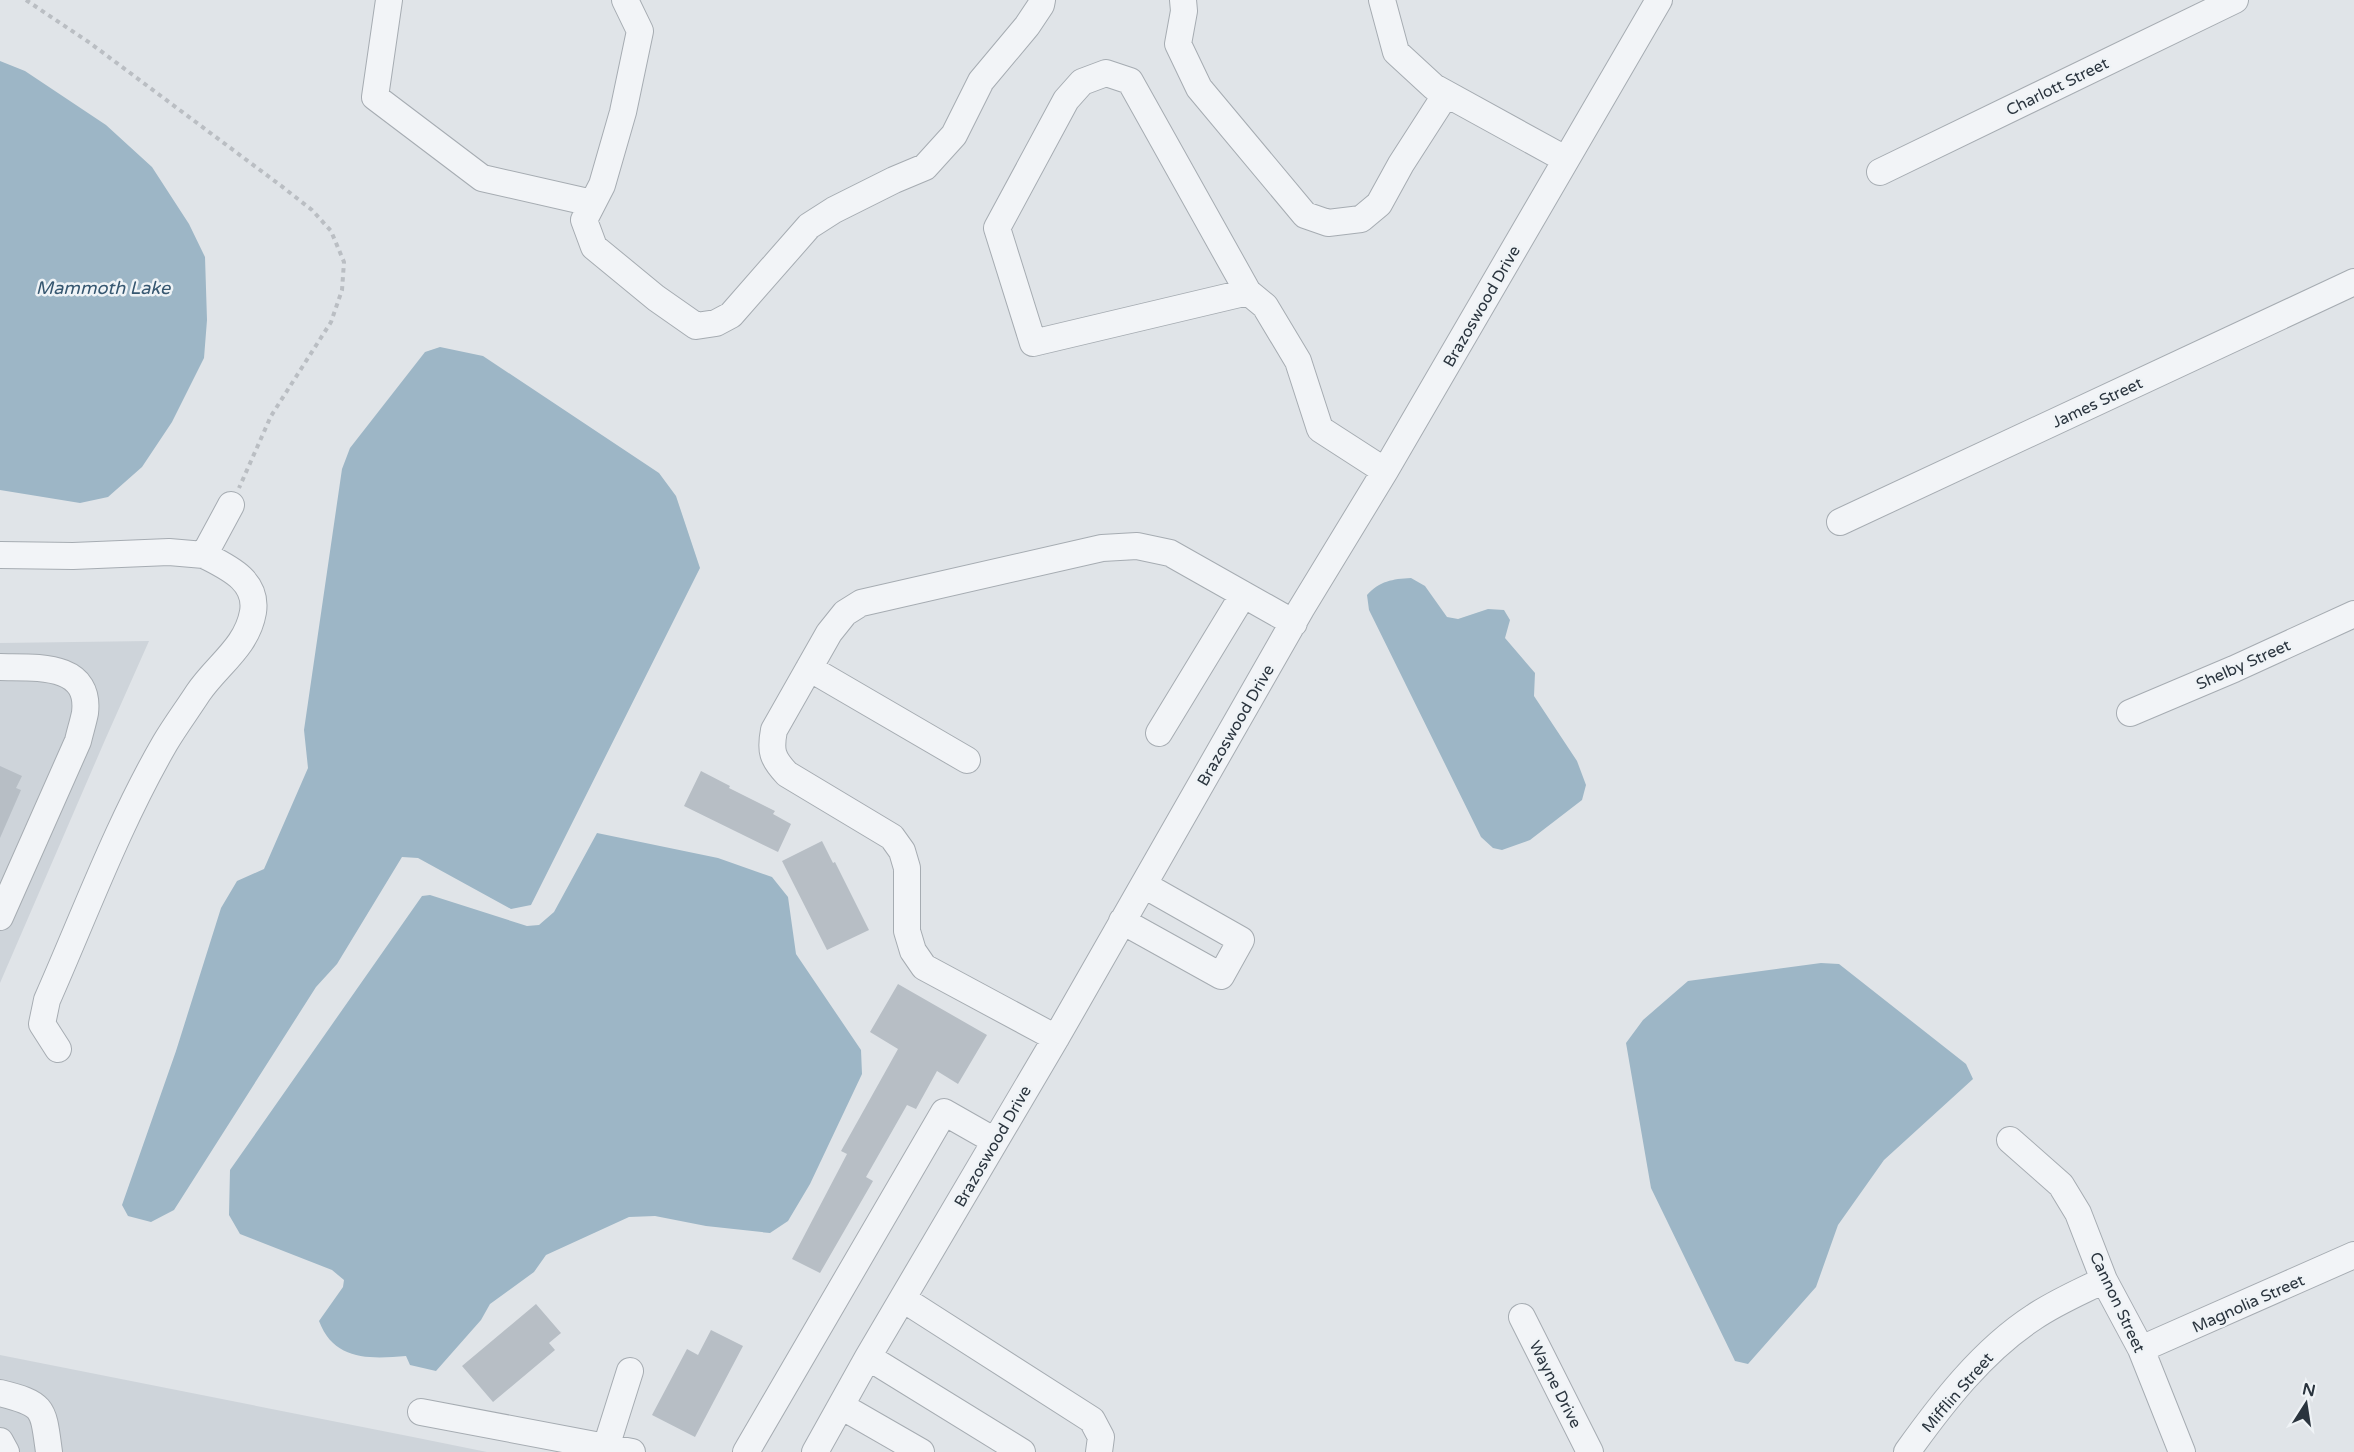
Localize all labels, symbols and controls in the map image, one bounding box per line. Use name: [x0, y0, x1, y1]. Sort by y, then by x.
street label: Charlott Street: [2003, 53, 2112, 120]
street label: Brazoswood Drive: [1439, 242, 1525, 371]
water label: Mammoth Lake: [36, 277, 171, 299]
street label: James Street: [2049, 373, 2146, 433]
street label: Shelby Street: [2193, 635, 2294, 695]
street label: Brazoswood Drive: [1193, 661, 1279, 790]
street label: Brazoswood Drive: [950, 1082, 1036, 1211]
street label: Cannon Street: [2085, 1249, 2149, 1356]
street label: Magnolia Street: [2189, 1270, 2308, 1338]
street label: Wayne Drive: [1525, 1337, 1586, 1431]
street label: Mifflin Street: [1918, 1349, 1998, 1437]
north arrow: [2276, 1374, 2336, 1434]
text: N: [2301, 1379, 2317, 1401]

